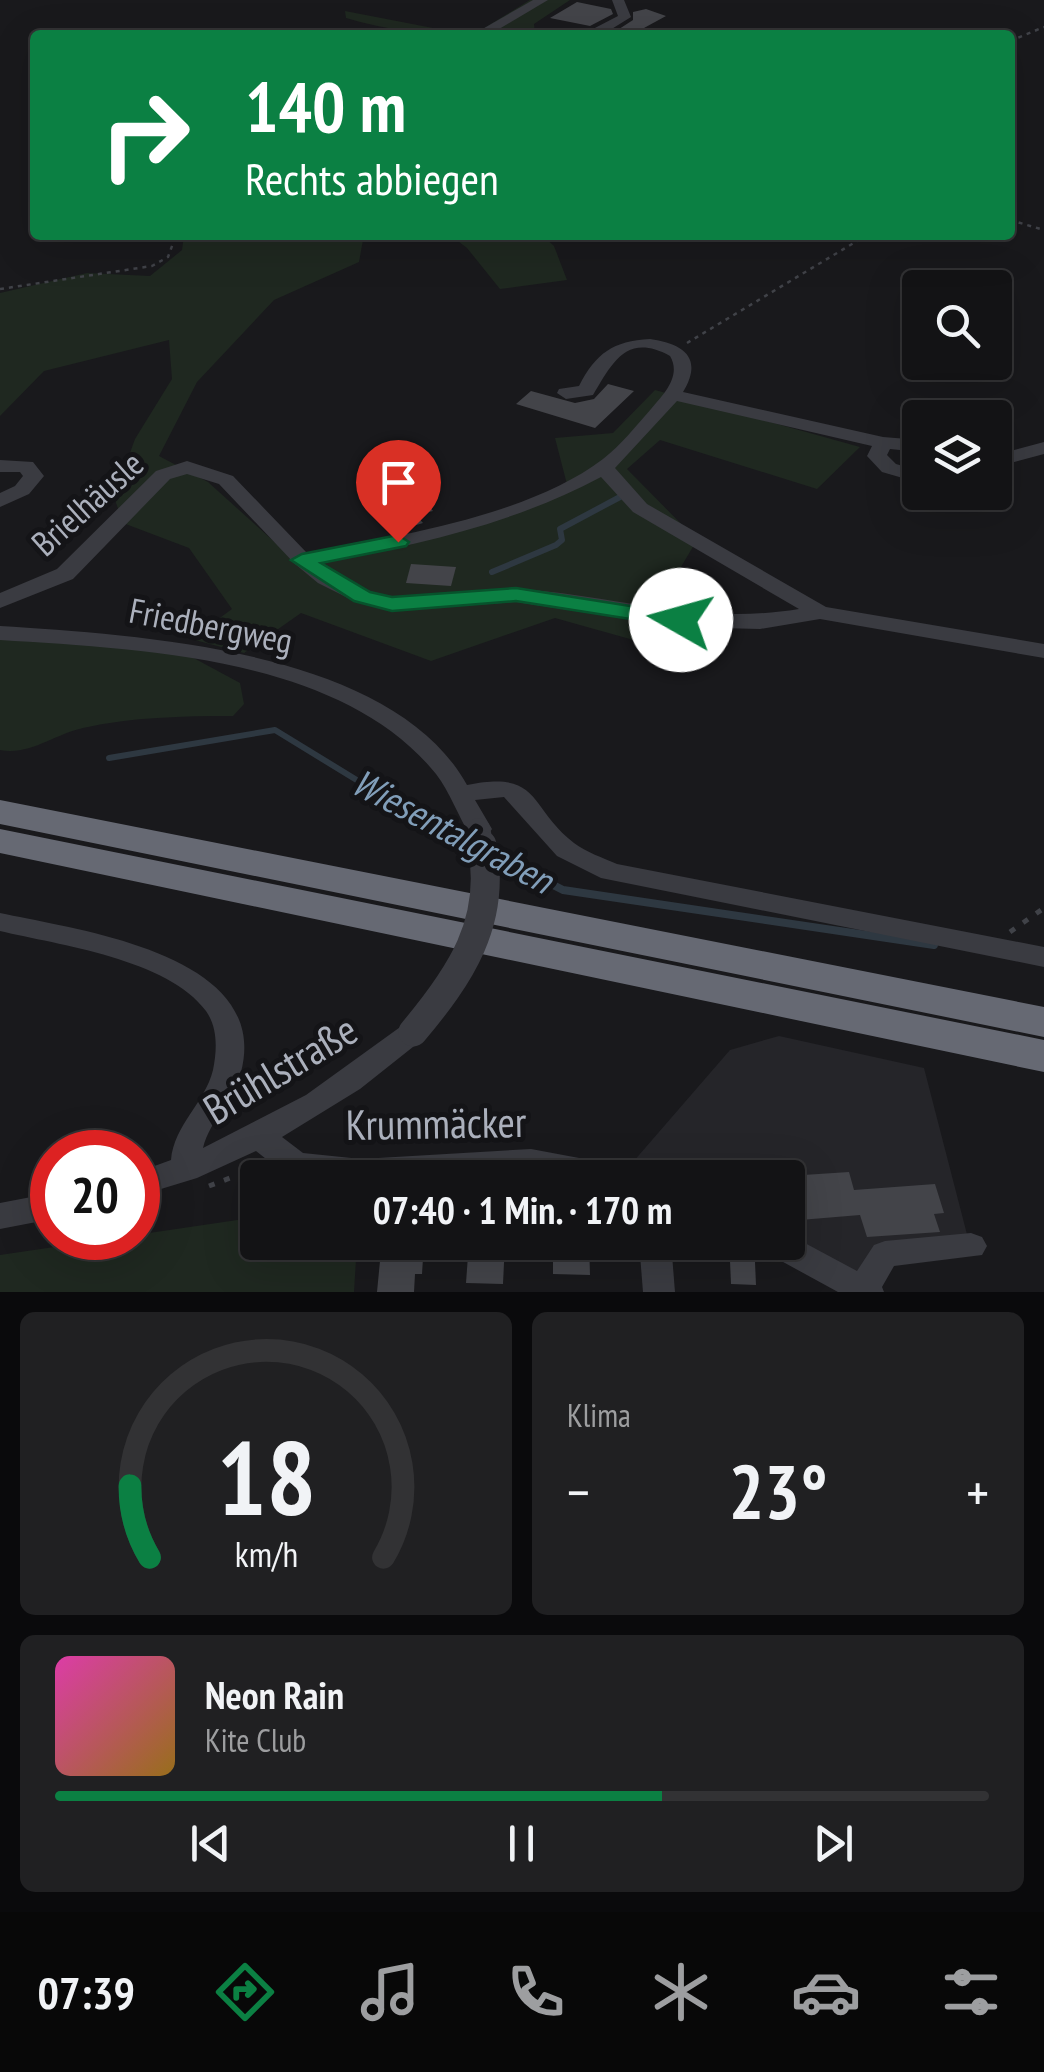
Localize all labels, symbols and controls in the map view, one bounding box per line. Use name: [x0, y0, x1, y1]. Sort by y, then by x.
text: 140 m: [245, 61, 406, 151]
icon: right: [80, 70, 210, 200]
text: Rechts abbiegen: [245, 149, 499, 207]
map controls: [902, 270, 1012, 510]
button: search: [902, 270, 1012, 380]
button: layers: [902, 400, 1012, 510]
pin: [356, 440, 441, 543]
street label: Brielhäusle: [21, 441, 153, 565]
icon: arrive: [371, 455, 426, 510]
position arrow: [629, 568, 733, 672]
street label: Friedbergweg: [126, 587, 296, 663]
water label: Wiesentalgraben: [344, 757, 564, 904]
street label: Brühlstraße: [193, 1002, 367, 1136]
street label: Krummäcker: [345, 1094, 527, 1152]
speed limit sign: 20: [30, 1130, 160, 1260]
text: 07:40 · 1 Min. · 170 m: [373, 1185, 672, 1234]
text: Klima: [567, 1394, 631, 1436]
text: 18: [216, 1409, 316, 1544]
text: 23°: [728, 1443, 828, 1540]
text: −: [567, 1456, 590, 1527]
text: +: [966, 1456, 989, 1527]
text: km/h: [234, 1531, 298, 1577]
text: Neon Rain: [205, 1670, 344, 1719]
text: Kite Club: [205, 1719, 306, 1761]
icon: previous: [183, 1816, 238, 1871]
icon: pause: [494, 1816, 549, 1871]
icon: next: [806, 1816, 861, 1871]
icon: directions: [210, 1957, 280, 2027]
icon: music: [355, 1957, 425, 2027]
icon: phone: [501, 1957, 571, 2027]
icon: climate: [646, 1957, 716, 2027]
icon: car: [791, 1957, 861, 2027]
icon: filters: [936, 1957, 1006, 2027]
text: 07:39: [38, 1963, 135, 2021]

